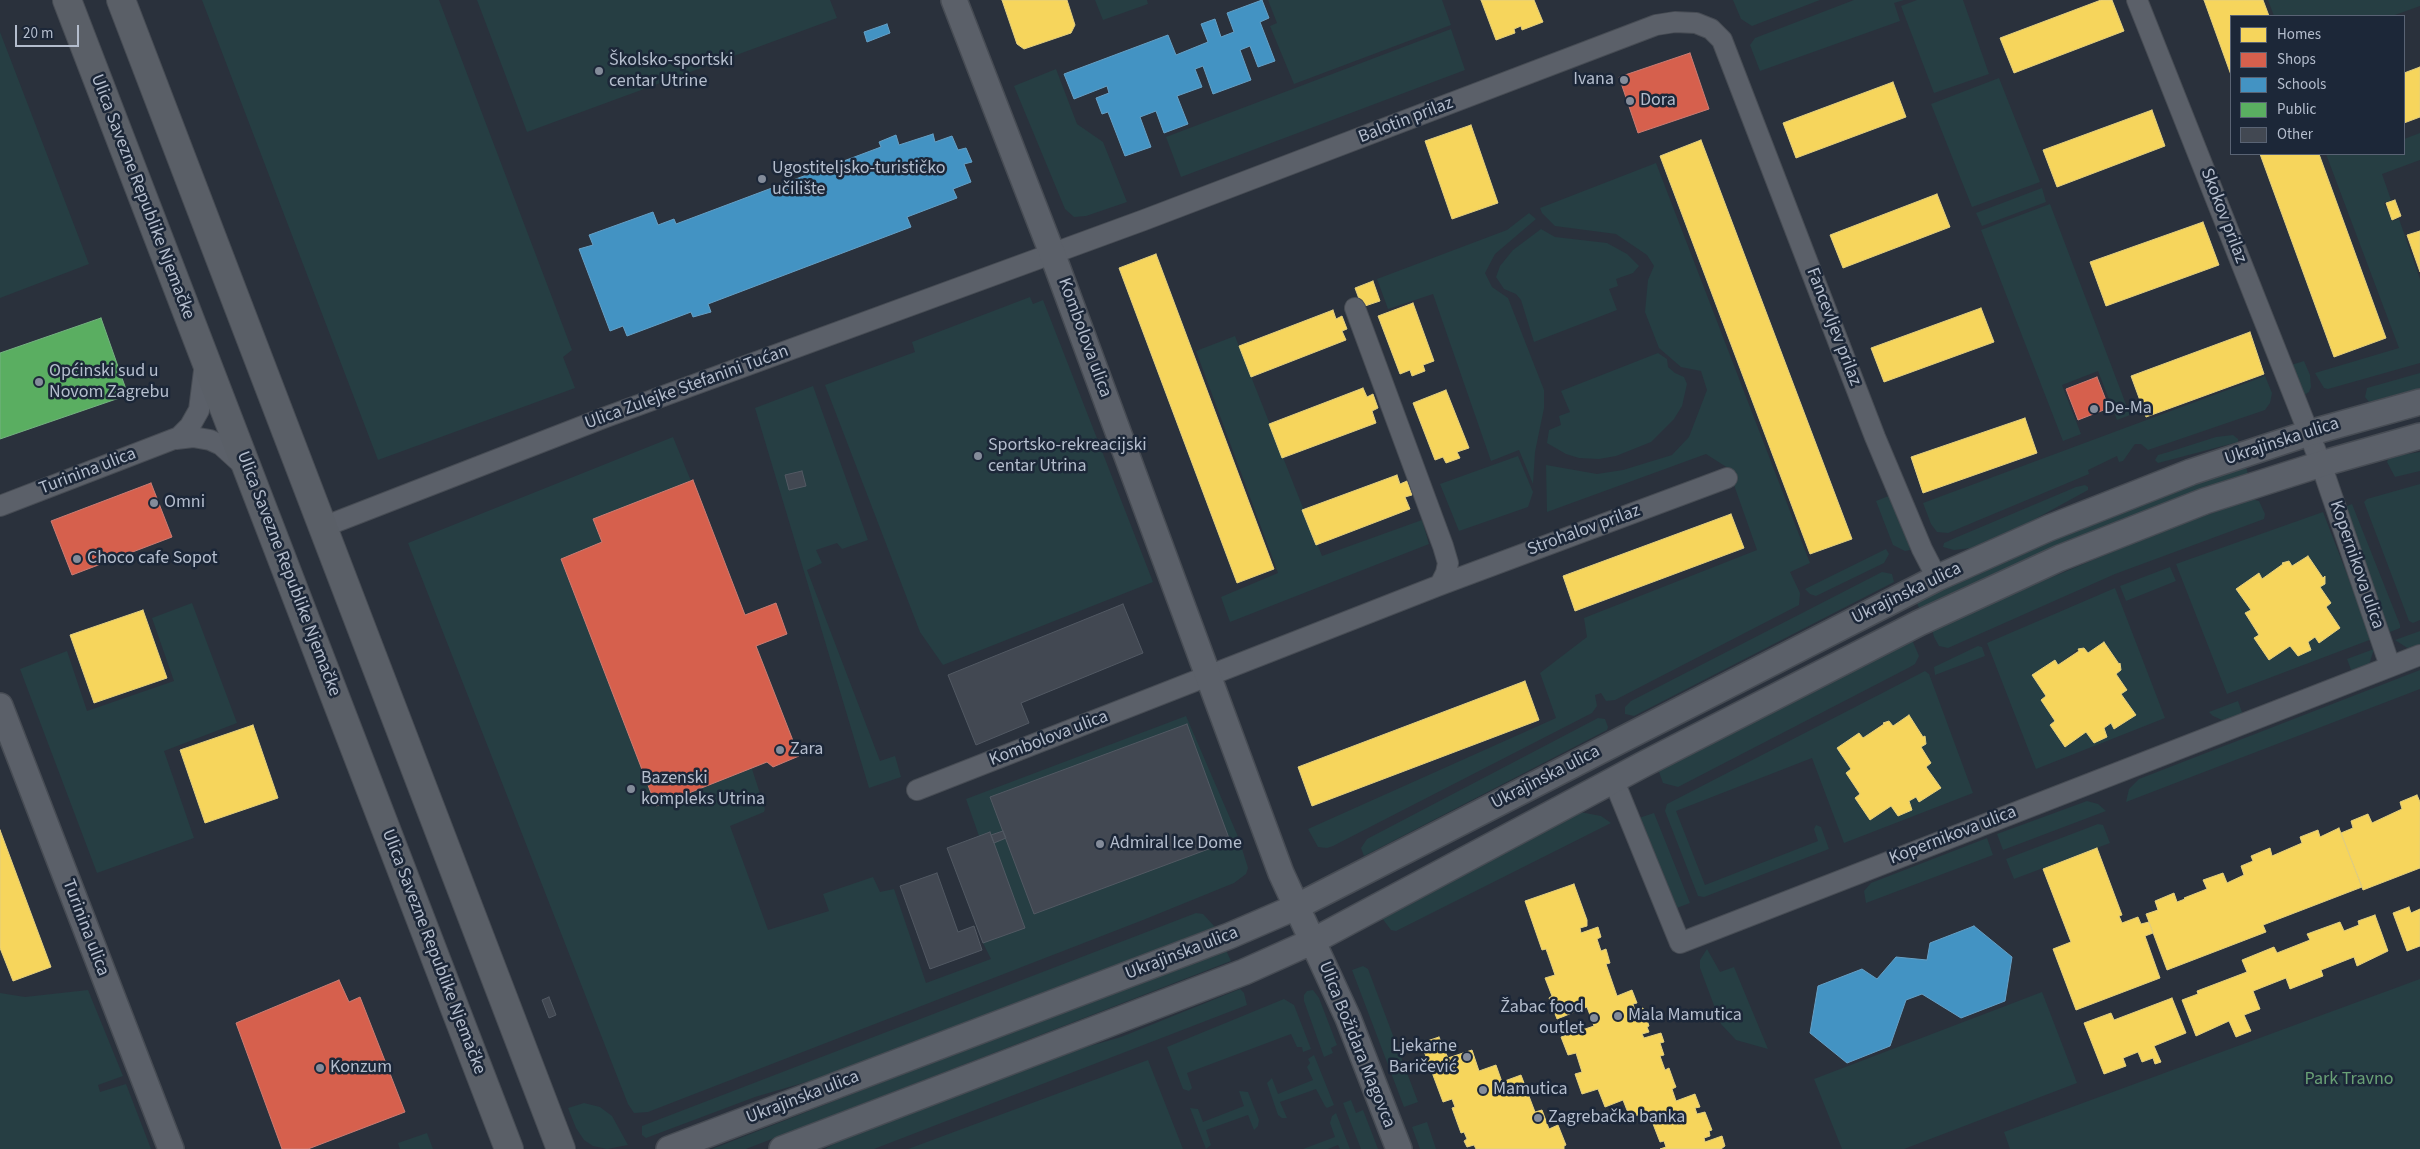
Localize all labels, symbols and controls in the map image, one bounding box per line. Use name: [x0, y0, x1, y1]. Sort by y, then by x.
scale bar: [18, 15, 81, 47]
legend: [2230, 15, 2405, 155]
text: 20 m: [23, 23, 53, 44]
text: Homes: [2277, 24, 2321, 45]
text: Shops: [2277, 49, 2316, 70]
place label: Školsko-sportski centar Utrine: [609, 50, 733, 92]
marker: Školsko-sportski centar Utrine: [593, 65, 605, 77]
place label: Ivana: [1573, 69, 1614, 91]
street label: Ulica Savezne Republike Njemačke: [85, 71, 199, 323]
marker: Ivana: [1618, 74, 1630, 86]
text: Schools: [2277, 74, 2326, 95]
place label: Dora: [1640, 90, 1676, 112]
street label: Balotin prilaz: [1356, 93, 1456, 149]
marker: Dora: [1624, 95, 1636, 107]
text: Public: [2277, 99, 2316, 120]
text: Other: [2277, 124, 2313, 145]
place label: Ugostiteljsko-turističko učilište: [772, 158, 946, 200]
street label: Skokov prilaz: [2195, 165, 2251, 267]
marker: Ugostiteljsko-turističko učilište: [756, 173, 768, 185]
street label: Fancevljev prilaz: [1801, 265, 1865, 389]
street label: Kombolova ulica: [1052, 275, 1116, 401]
street label: Ulica Zulejke Stefanini Tućan: [582, 341, 792, 435]
place label: Općinski sud u Novom Zagrebu: [49, 361, 169, 404]
marker: Općinski sud u Novom Zagrebu: [33, 376, 45, 388]
place label: De-Ma: [2104, 398, 2152, 420]
marker: De-Ma: [2088, 403, 2100, 415]
street label: Ukrajinska ulica: [2222, 413, 2342, 471]
place label: Sportsko-rekreacijski centar Utrina: [988, 435, 1147, 478]
street label: Turinina ulica: [37, 444, 139, 500]
street label: Ulica Savezne Republike Njemačke: [231, 448, 345, 700]
marker: Sportsko-rekreacijski centar Utrina: [972, 450, 984, 462]
place label: Omni: [164, 492, 205, 514]
marker: Omni: [148, 497, 160, 509]
street label: Kopernikova ulica: [2324, 498, 2388, 632]
street label: Strohalov prilaz: [1525, 501, 1643, 561]
place label: Choco cafe Sopot: [87, 548, 218, 570]
marker: Choco cafe Sopot: [71, 553, 83, 565]
street label: Ukrajinska ulica: [1849, 558, 1965, 630]
street label: Kombolova ulica: [987, 706, 1111, 772]
place label: Zara: [790, 739, 823, 761]
street label: Ukrajinska ulica: [1488, 741, 1604, 815]
marker: Zara: [774, 744, 786, 756]
place label: Bazenski kompleks Utrina: [641, 768, 765, 811]
marker: Bazenski kompleks Utrina: [625, 783, 637, 795]
street label: Kopernikova ulica: [1886, 802, 2020, 870]
street label: Ulica Savezne Republike Njemačke: [376, 826, 490, 1078]
place label: Admiral Ice Dome: [1110, 833, 1242, 855]
marker: Admiral Ice Dome: [1094, 838, 1106, 850]
street label: Turinina ulica: [57, 877, 113, 979]
street label: Ukrajinska ulica: [1123, 923, 1241, 985]
street label: Ulica Božidara Magovca: [1313, 959, 1399, 1131]
place label: Žabac food outlet: [1500, 997, 1584, 1040]
place label: Mala Mamutica: [1628, 1005, 1742, 1027]
marker: Mala Mamutica: [1612, 1010, 1624, 1022]
marker: Žabac food outlet: [1588, 1012, 1600, 1024]
place label: Ljekarne Baričević: [1389, 1036, 1457, 1078]
marker: Ljekarne Baričević: [1461, 1051, 1473, 1063]
place label: Konzum: [330, 1057, 392, 1079]
marker: Konzum: [314, 1062, 326, 1074]
street label: Ukrajinska ulica: [744, 1067, 862, 1129]
park label: Park Travno: [2305, 1069, 2393, 1091]
place label: Mamutica: [1493, 1079, 1567, 1101]
marker: Mamutica: [1477, 1084, 1489, 1096]
place label: Zagrebačka banka: [1548, 1107, 1685, 1129]
marker: Zagrebačka banka: [1532, 1112, 1544, 1124]

